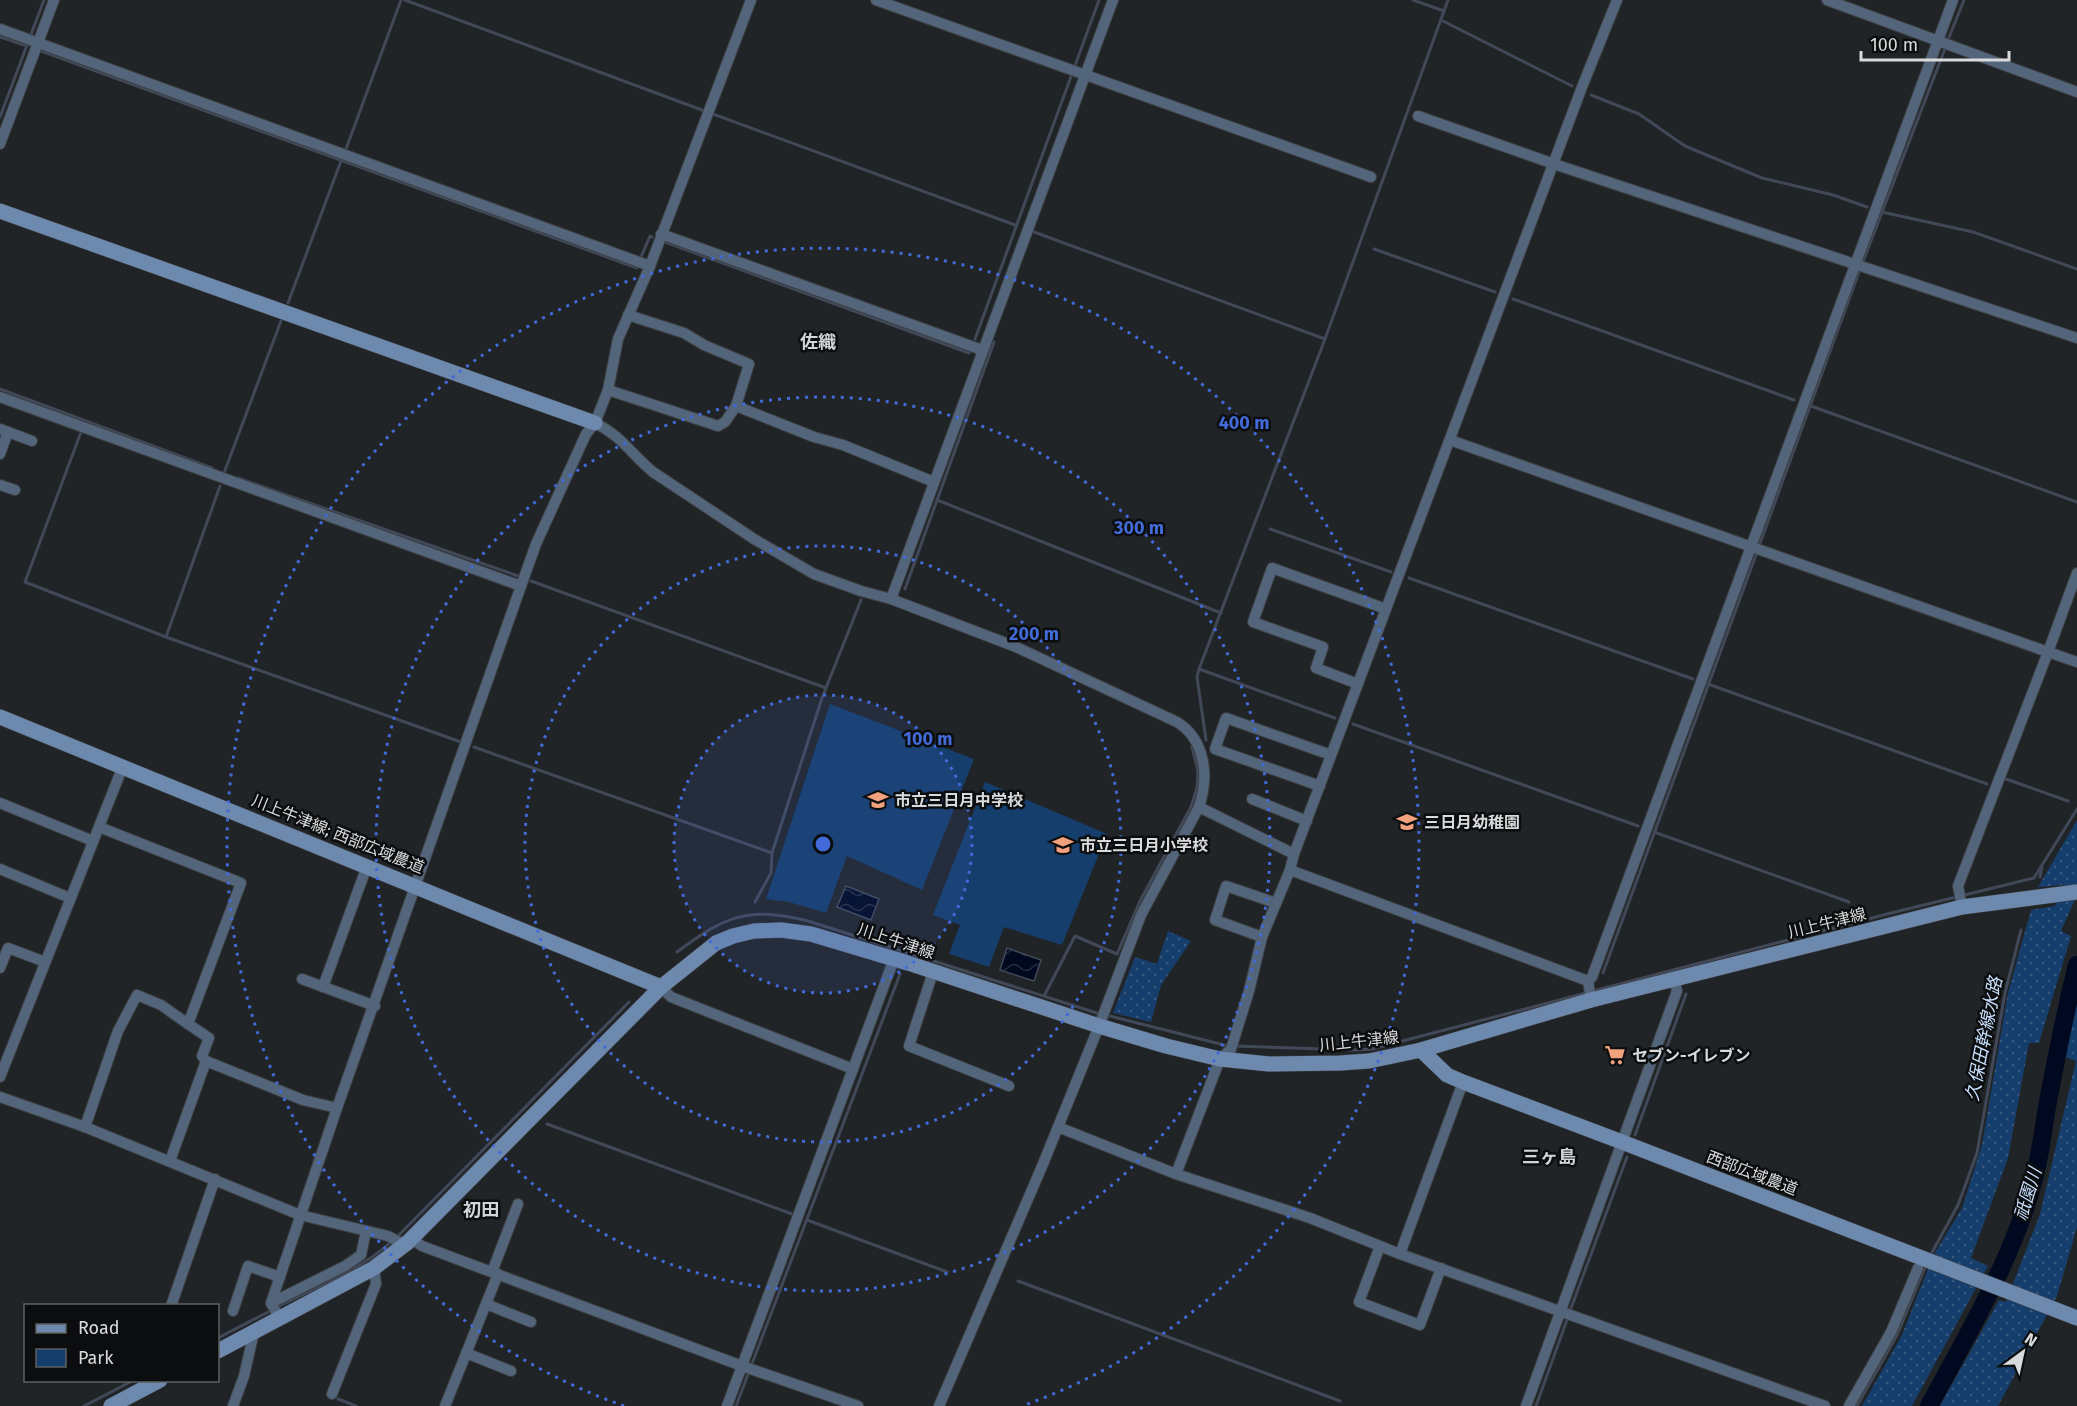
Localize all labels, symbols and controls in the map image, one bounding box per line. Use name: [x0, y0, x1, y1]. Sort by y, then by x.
scale bar: [1861, 24, 2010, 62]
text: 100 m: [1870, 34, 1918, 56]
district label: 佐織: [800, 331, 836, 353]
text: 400 m: [1219, 412, 1269, 434]
text: 300 m: [1113, 517, 1164, 539]
text: 200 m: [1009, 623, 1059, 645]
text: 100 m: [904, 728, 952, 750]
school or university icon: 市立三日月中学校: [866, 788, 890, 812]
street label: 川上牛津線; 西部広域農道: [249, 791, 427, 877]
place label: 市立三日月中学校: [895, 791, 1023, 810]
school or university icon: 三日月幼稚園: [1395, 810, 1419, 834]
place label: 三日月幼稚園: [1424, 813, 1520, 832]
school or university icon: 市立三日月小学校: [1051, 833, 1075, 857]
centre of rings: [813, 834, 833, 854]
place label: 市立三日月小学校: [1080, 836, 1208, 855]
street label: 川上牛津線: [1786, 904, 1868, 942]
street label: 川上牛津線: [855, 920, 937, 962]
water label: 久保田幹線水路: [1961, 973, 2007, 1103]
street label: 川上牛津線: [1318, 1027, 1400, 1055]
supermarket icon: セブン-イレブン: [1603, 1043, 1627, 1067]
place label: セブン-イレブン: [1632, 1046, 1751, 1065]
district label: 三ヶ島: [1522, 1146, 1576, 1168]
street label: 西部広域農道: [1704, 1147, 1800, 1199]
water label: 祇園川: [2010, 1163, 2047, 1223]
district label: 初田: [463, 1199, 499, 1221]
legend: [24, 1304, 219, 1382]
text: Road: [78, 1317, 120, 1339]
north arrow: [1993, 1322, 2053, 1382]
text: N: [2021, 1329, 2041, 1351]
text: Park: [78, 1347, 114, 1369]

